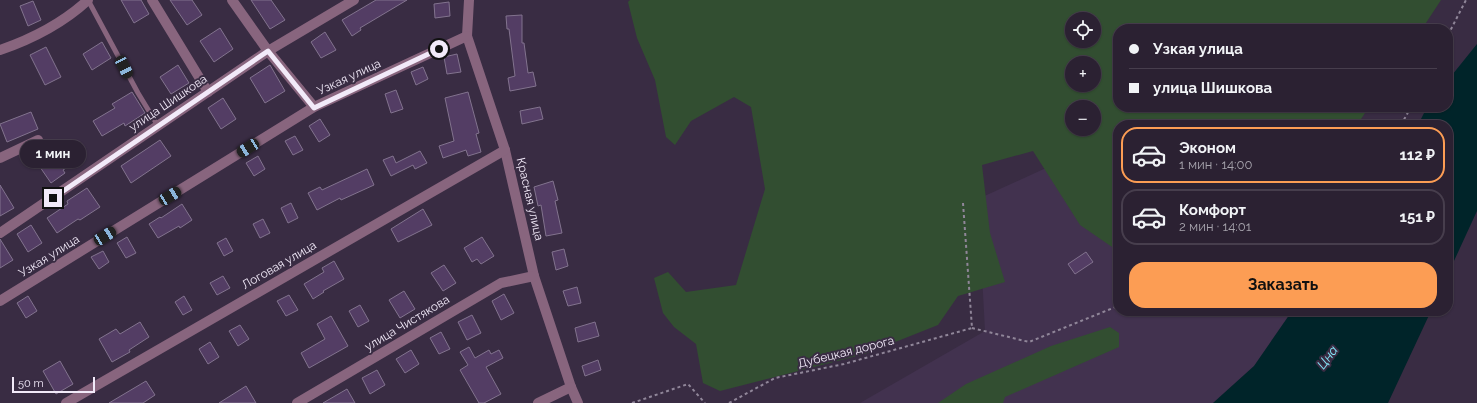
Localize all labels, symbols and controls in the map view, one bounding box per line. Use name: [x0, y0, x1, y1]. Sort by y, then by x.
map controls: [1065, 12, 1101, 136]
button: locate: [1065, 12, 1101, 48]
route start: [430, 40, 448, 58]
text: Узкая улица: [1153, 40, 1243, 58]
car: [113, 54, 135, 80]
street label: Узкая улица: [315, 56, 383, 98]
button: +: [1065, 56, 1101, 92]
street label: улица Шишкова: [126, 72, 210, 134]
text: улица Шишкова: [1153, 79, 1272, 97]
button: −: [1065, 100, 1101, 136]
car: [235, 137, 261, 159]
icon: car: [1131, 137, 1167, 173]
text: Эконом: [1179, 139, 1236, 157]
callout: 1 мин: [20, 140, 86, 168]
text: 1 мин: [36, 146, 70, 161]
text: 112 ₽: [1399, 146, 1435, 164]
street label: Красная улица: [514, 156, 546, 242]
text: 1 мин · 14:00: [1179, 157, 1252, 172]
car: [157, 185, 183, 207]
route end: [44, 189, 62, 207]
icon: car: [1131, 199, 1167, 235]
text: Комфорт: [1179, 201, 1246, 219]
text: 151 ₽: [1400, 208, 1435, 226]
text: 2 мин · 14:01: [1179, 219, 1251, 234]
car: [92, 225, 118, 247]
street label: Узкая улица: [16, 232, 82, 280]
street label: Логовая улица: [239, 238, 319, 292]
button: Заказать: [1129, 262, 1437, 308]
street label: улица Чистякова: [362, 292, 452, 354]
street label: Дубецкая дорога: [796, 333, 896, 371]
water label: Цна: [1314, 343, 1341, 372]
scale bar: [12, 375, 95, 394]
text: 50 m: [18, 377, 44, 390]

